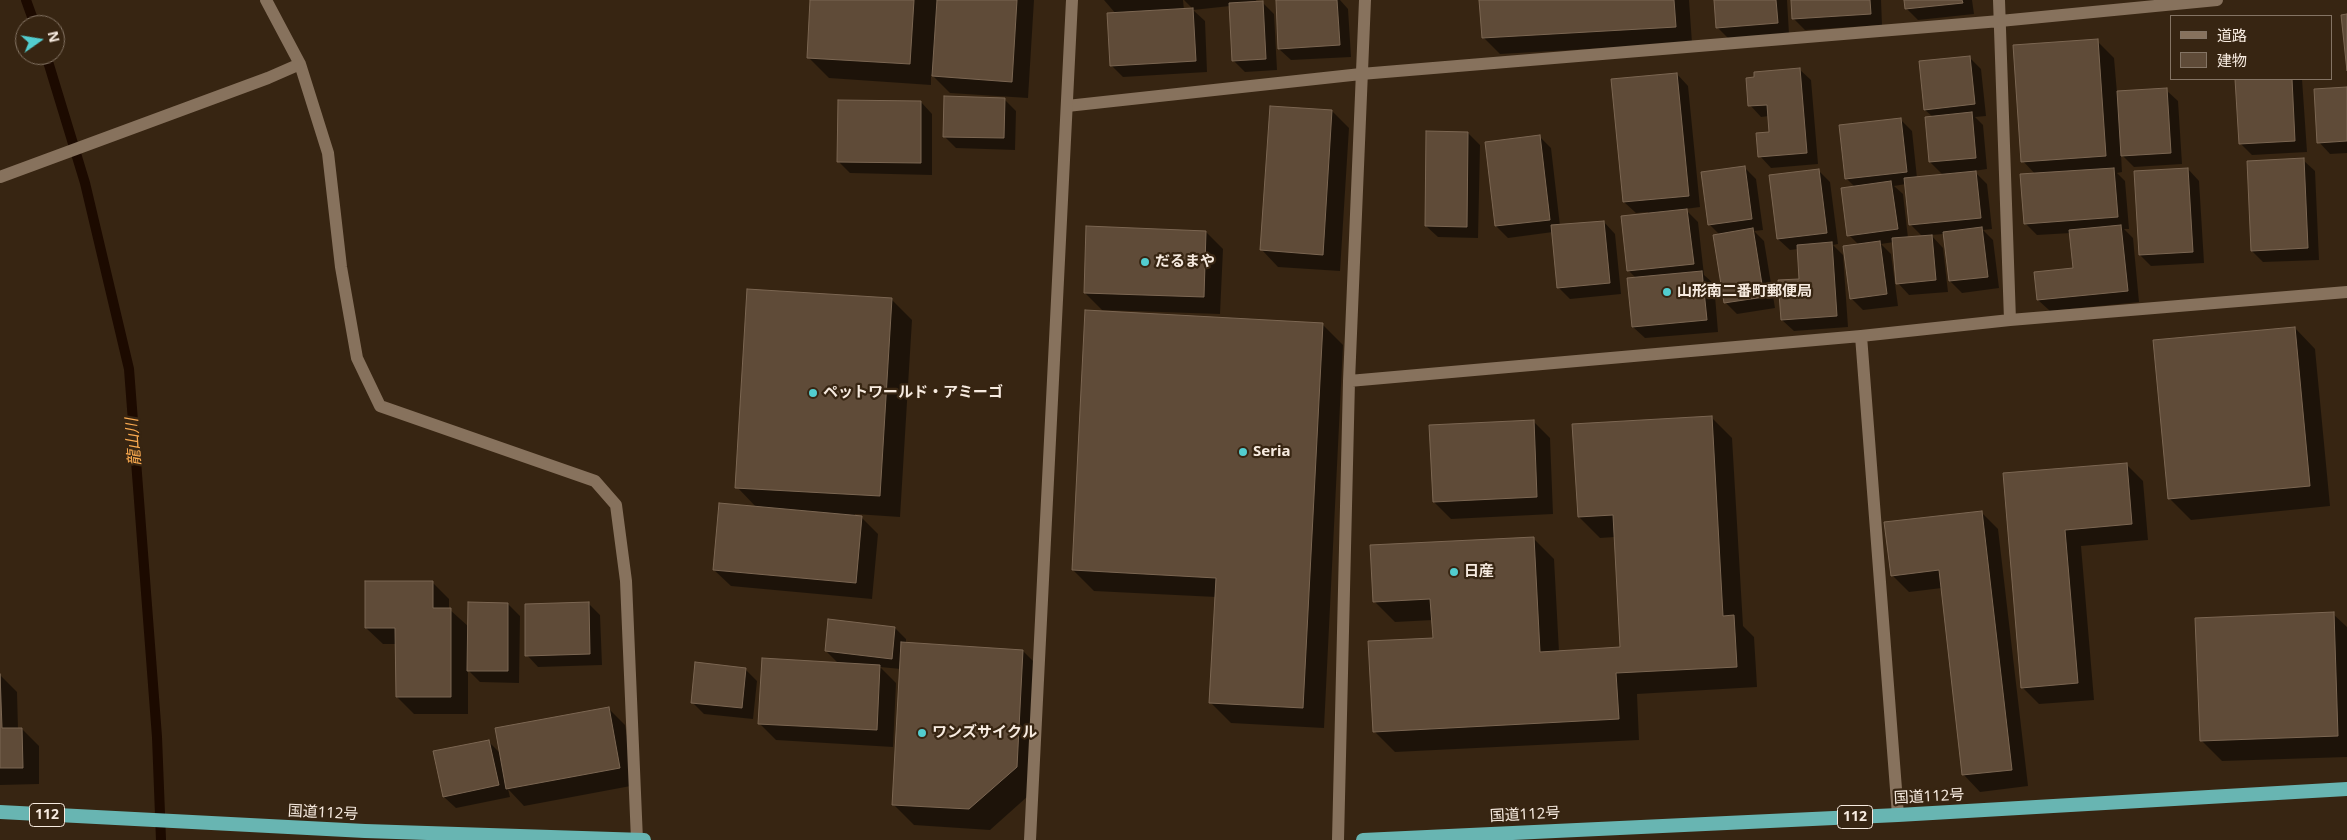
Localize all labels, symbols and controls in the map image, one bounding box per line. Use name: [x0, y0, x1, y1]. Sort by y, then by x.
north arrow: [15, 15, 65, 65]
legend: [2170, 15, 2332, 80]
text: 道路: [2217, 25, 2247, 45]
text: N: [44, 29, 65, 44]
text: 建物: [2217, 50, 2247, 70]
place label: だるまや: [1155, 253, 1215, 271]
marker: だるまや: [1139, 256, 1151, 268]
place label: 山形南二番町郵便局: [1677, 283, 1812, 301]
marker: 山形南二番町郵便局: [1661, 286, 1673, 298]
place label: ペットワールド・アミーゴ: [823, 384, 1003, 402]
marker: ペットワールド・アミーゴ: [807, 387, 819, 399]
water label: 龍山川: [123, 417, 145, 467]
place label: Seria: [1253, 443, 1290, 461]
marker: Seria: [1237, 446, 1249, 458]
place label: 日産: [1464, 563, 1494, 581]
marker: 日産: [1448, 566, 1460, 578]
place label: ワンズサイクル: [932, 724, 1037, 742]
marker: ワンズサイクル: [916, 727, 928, 739]
street label: 国道112号: [1893, 786, 1965, 808]
street label: 国道112号: [287, 802, 359, 824]
road number: 112: [30, 804, 64, 826]
street label: 国道112号: [1489, 804, 1561, 826]
road number: 112: [1838, 806, 1872, 829]

